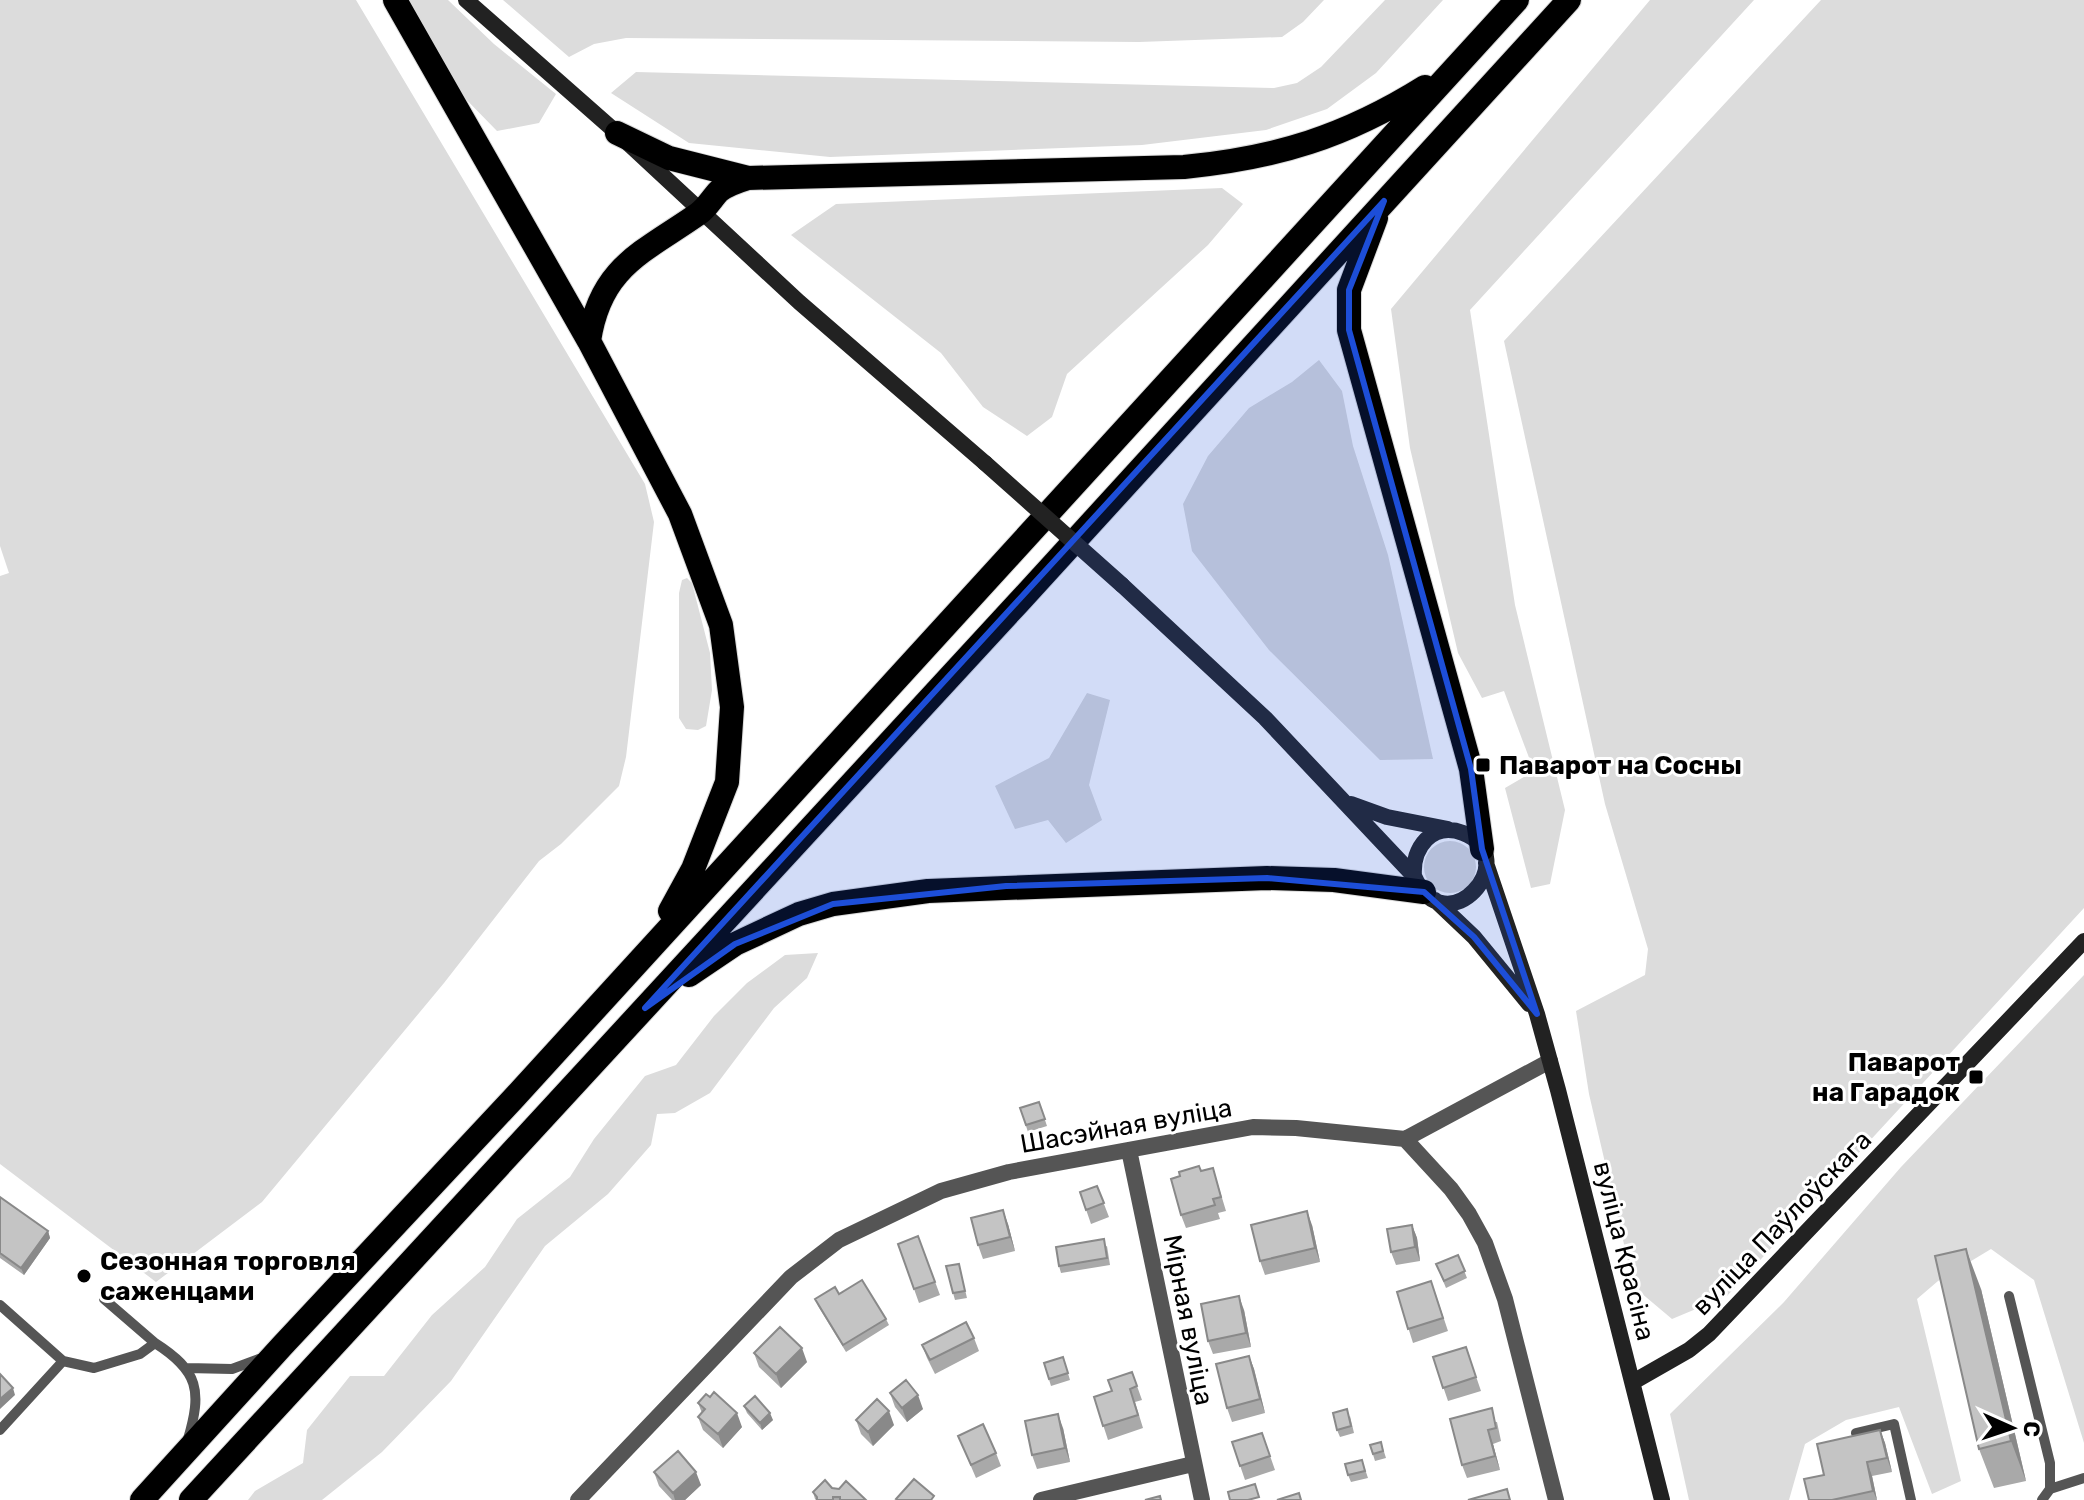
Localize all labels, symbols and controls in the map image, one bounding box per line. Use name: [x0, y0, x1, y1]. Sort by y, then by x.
place label: Паварот на Сосны: [1499, 750, 1742, 781]
marker: Паварот на Сосны: [1474, 756, 1492, 774]
place label: Паварот на Гарадок: [1812, 1047, 1960, 1108]
marker: Паварот на Гарадок: [1967, 1068, 1985, 1086]
street label: Шасэйная вуліца: [1018, 1092, 1234, 1160]
street label: вуліца Паўлоўскага: [1686, 1124, 1878, 1322]
street label: вуліца Красіна: [1587, 1158, 1661, 1344]
street label: Мірная вуліца: [1156, 1232, 1220, 1408]
place label: Сезонная торговля саженцами: [100, 1246, 356, 1307]
marker: Сезонная торговля саженцами: [75, 1267, 93, 1285]
north arrow: [1972, 1388, 2052, 1468]
text: С: [2018, 1421, 2045, 1437]

